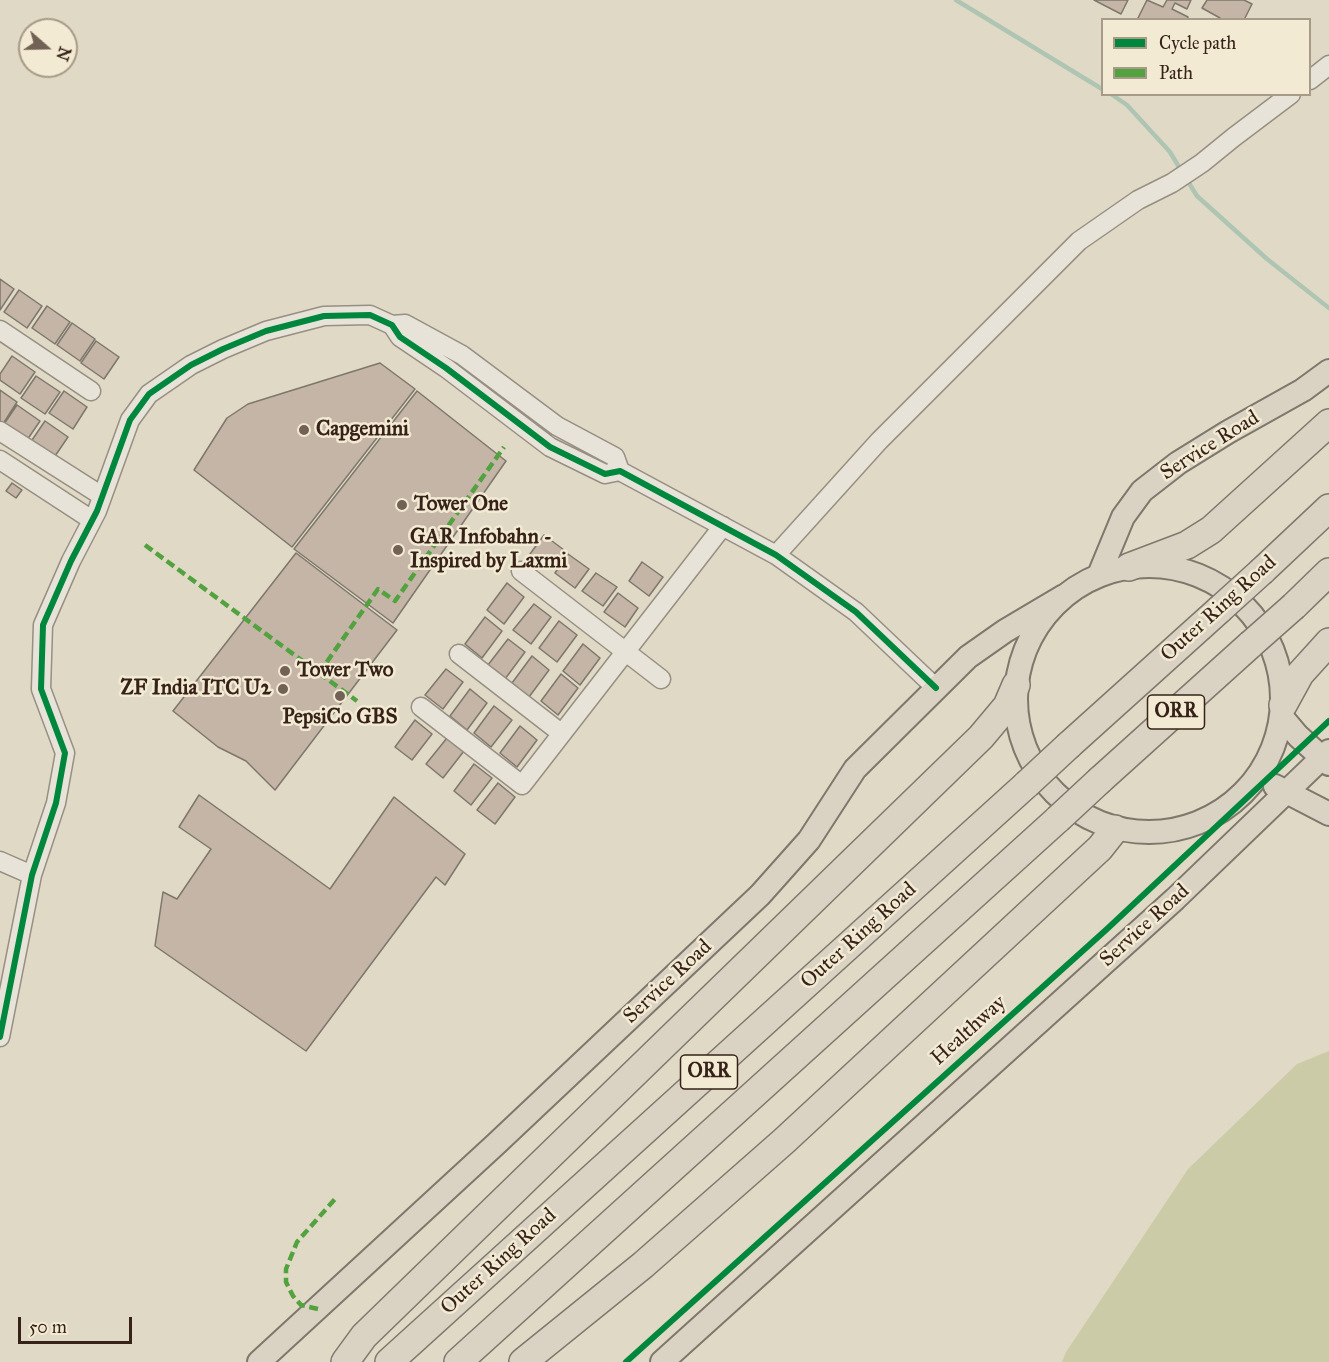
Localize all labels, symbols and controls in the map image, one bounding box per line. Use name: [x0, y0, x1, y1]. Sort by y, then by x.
north arrow: [18, 18, 78, 78]
legend: [1101, 18, 1311, 96]
text: Cycle path: [1159, 32, 1236, 54]
text: N: [52, 44, 75, 63]
text: Path: [1159, 62, 1193, 84]
street label: Service Road: [1156, 406, 1264, 486]
place label: Capgemini: [316, 417, 409, 443]
marker: Capgemini: [297, 423, 311, 437]
place label: Tower One: [414, 492, 508, 518]
marker: Tower One: [395, 498, 409, 512]
place label: GAR Infobahn - Inspired by Laxmi: [410, 525, 567, 575]
marker: GAR Infobahn - Inspired by Laxmi: [391, 543, 405, 557]
street label: Outer Ring Road: [1156, 551, 1282, 667]
place label: Tower Two: [297, 658, 393, 684]
marker: Tower Two: [278, 664, 292, 678]
place label: ZF India ITC U2: [120, 676, 271, 702]
marker: ZF India ITC U2: [276, 682, 290, 696]
marker: PepsiCo GBS: [333, 689, 347, 703]
road number: ORR: [1148, 695, 1204, 729]
place label: PepsiCo GBS: [282, 705, 398, 731]
street label: Outer Ring Road: [796, 878, 922, 994]
street label: Service Road: [1095, 879, 1195, 973]
street label: Service Road: [619, 935, 717, 1029]
street label: Healthway: [926, 991, 1012, 1071]
road number: ORR: [680, 1055, 738, 1089]
street label: Outer Ring Road: [436, 1204, 562, 1320]
scale bar: [21, 1305, 135, 1343]
text: 50 m: [29, 1316, 67, 1338]

